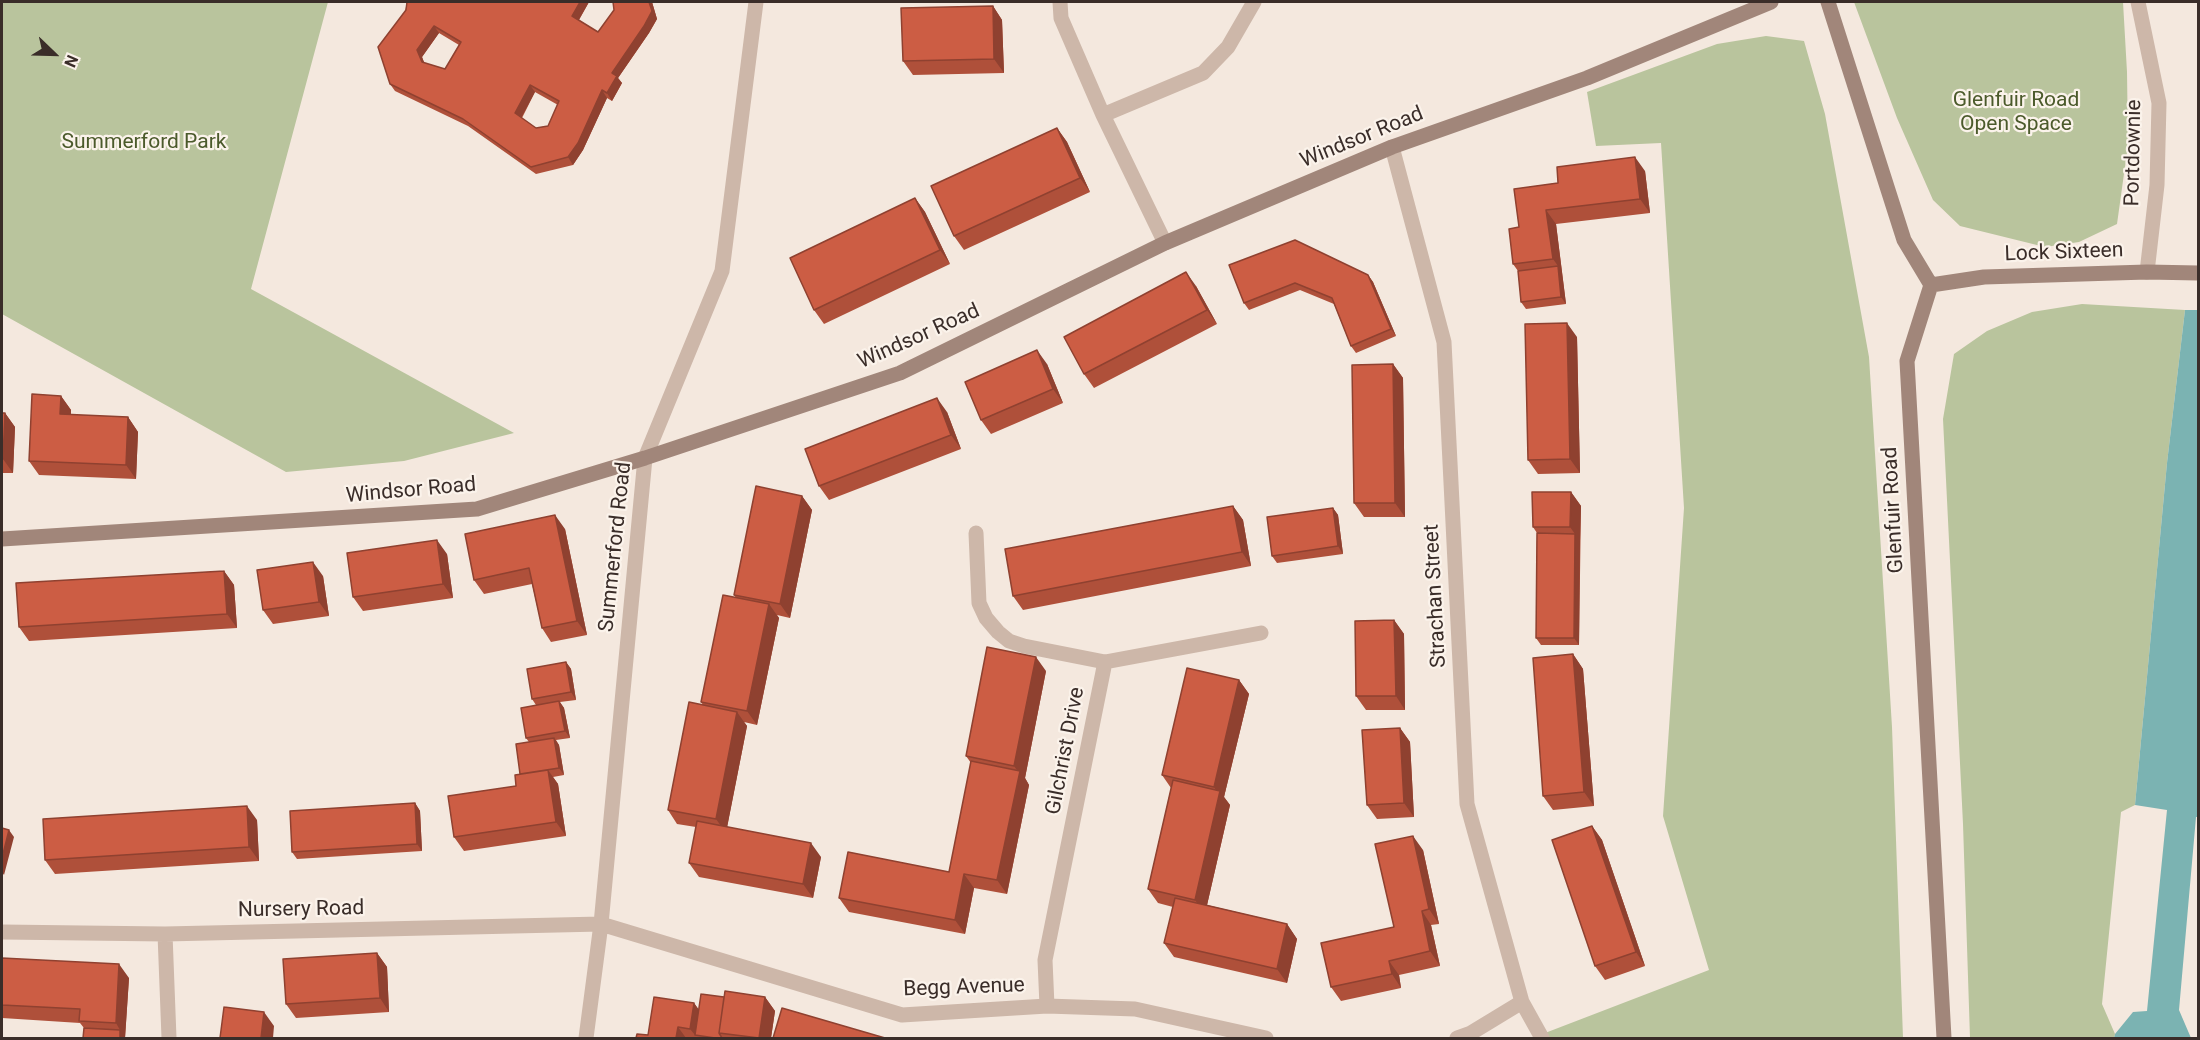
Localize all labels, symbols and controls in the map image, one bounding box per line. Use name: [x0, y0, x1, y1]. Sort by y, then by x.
north arrow: [24, 24, 84, 84]
text: N: [60, 52, 82, 70]
park label: Glenfuir Road Open Space: [1953, 88, 2079, 138]
street label: Portdownie: [2120, 99, 2148, 207]
street label: Windsor Road: [1297, 102, 1427, 174]
park label: Summerford Park: [62, 130, 226, 156]
street label: Lock Sixteen: [2004, 238, 2124, 268]
street label: Windsor Road: [854, 299, 984, 375]
street label: Glenfuir Road: [1878, 446, 1910, 574]
street label: Summerford Road: [595, 461, 637, 633]
street label: Windsor Road: [345, 473, 477, 509]
street label: Strachan Street: [1420, 524, 1452, 668]
street label: Gilchrist Drive: [1041, 685, 1091, 817]
street label: Nursery Road: [238, 896, 364, 924]
street label: Begg Avenue: [903, 973, 1025, 1003]

